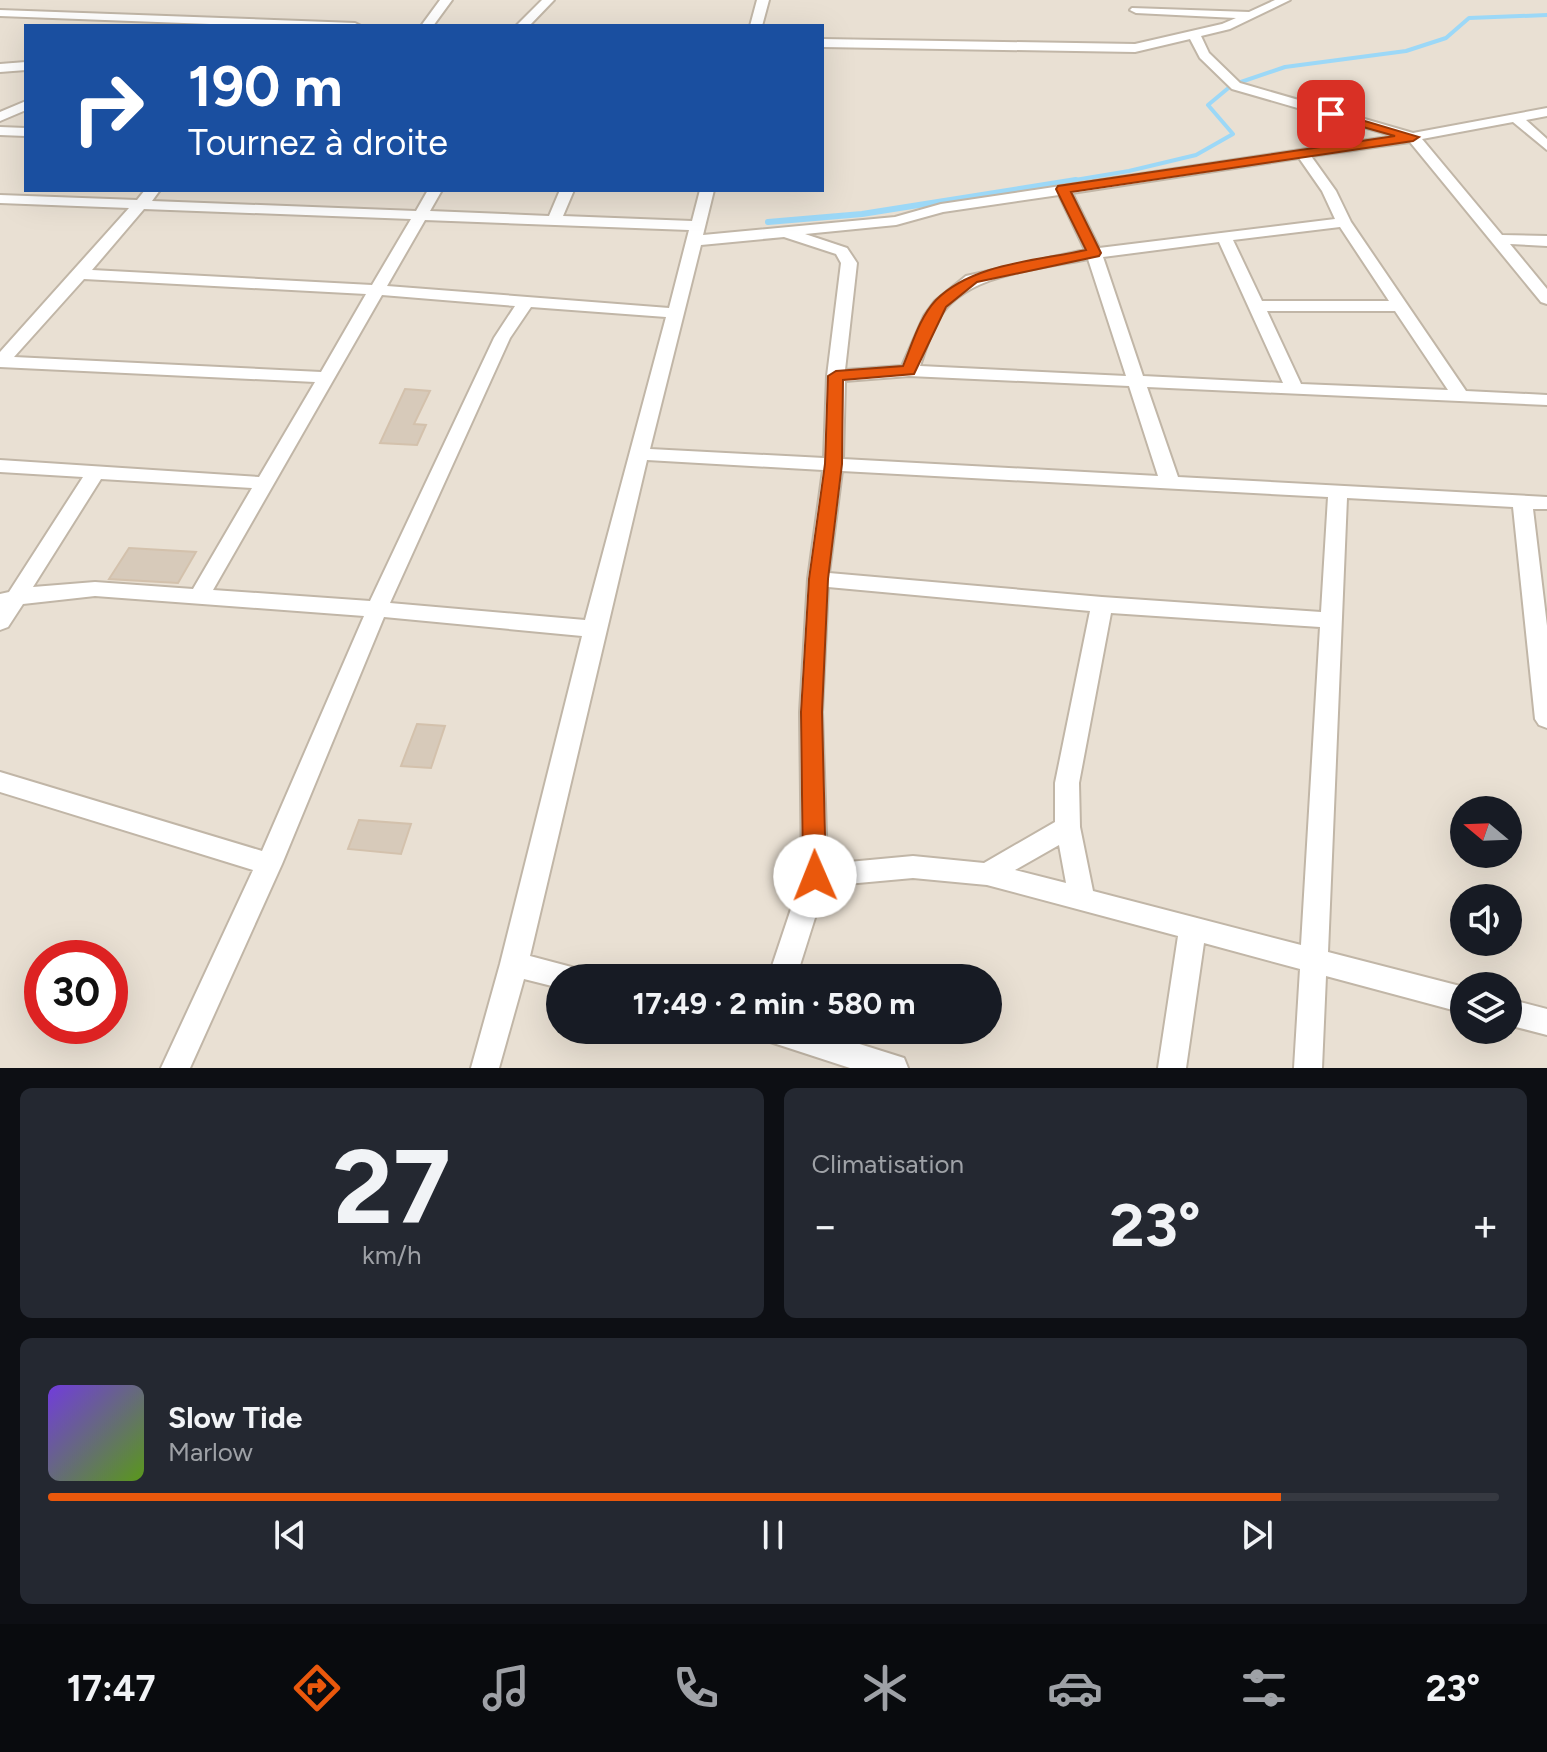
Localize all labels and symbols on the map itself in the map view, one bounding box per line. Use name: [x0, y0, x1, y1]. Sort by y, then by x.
pin: [1297, 80, 1365, 148]
north arrow: [1450, 796, 1522, 868]
position arrow: [773, 834, 857, 918]
speed limit sign: 30: [24, 940, 128, 1044]

